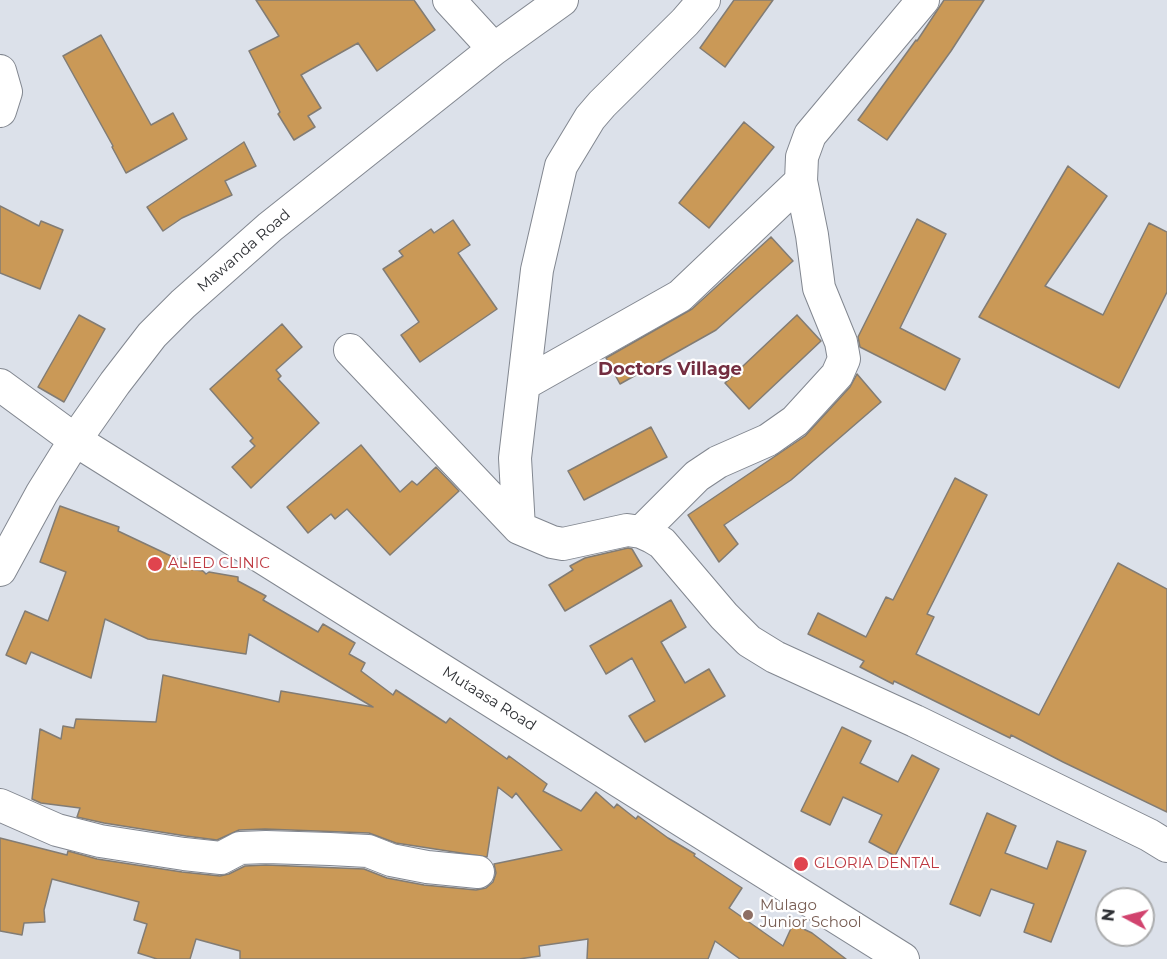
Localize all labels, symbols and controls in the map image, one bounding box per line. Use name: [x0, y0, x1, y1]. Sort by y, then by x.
street label: Mawanda Road: [194, 206, 294, 296]
district label: Doctors Village: [598, 359, 742, 381]
marker: ALIED CLINIC: [146, 555, 164, 573]
place label: ALIED CLINIC: [168, 555, 270, 573]
street label: Mutaasa Road: [439, 663, 539, 735]
marker: GLORIA DENTAL: [792, 855, 810, 873]
place label: GLORIA DENTAL: [814, 855, 939, 873]
north arrow: [1095, 887, 1155, 947]
place label: Mulago Junior School: [760, 897, 862, 932]
text: N: [1098, 907, 1119, 923]
marker: Mulago Junior School: [741, 908, 755, 922]

